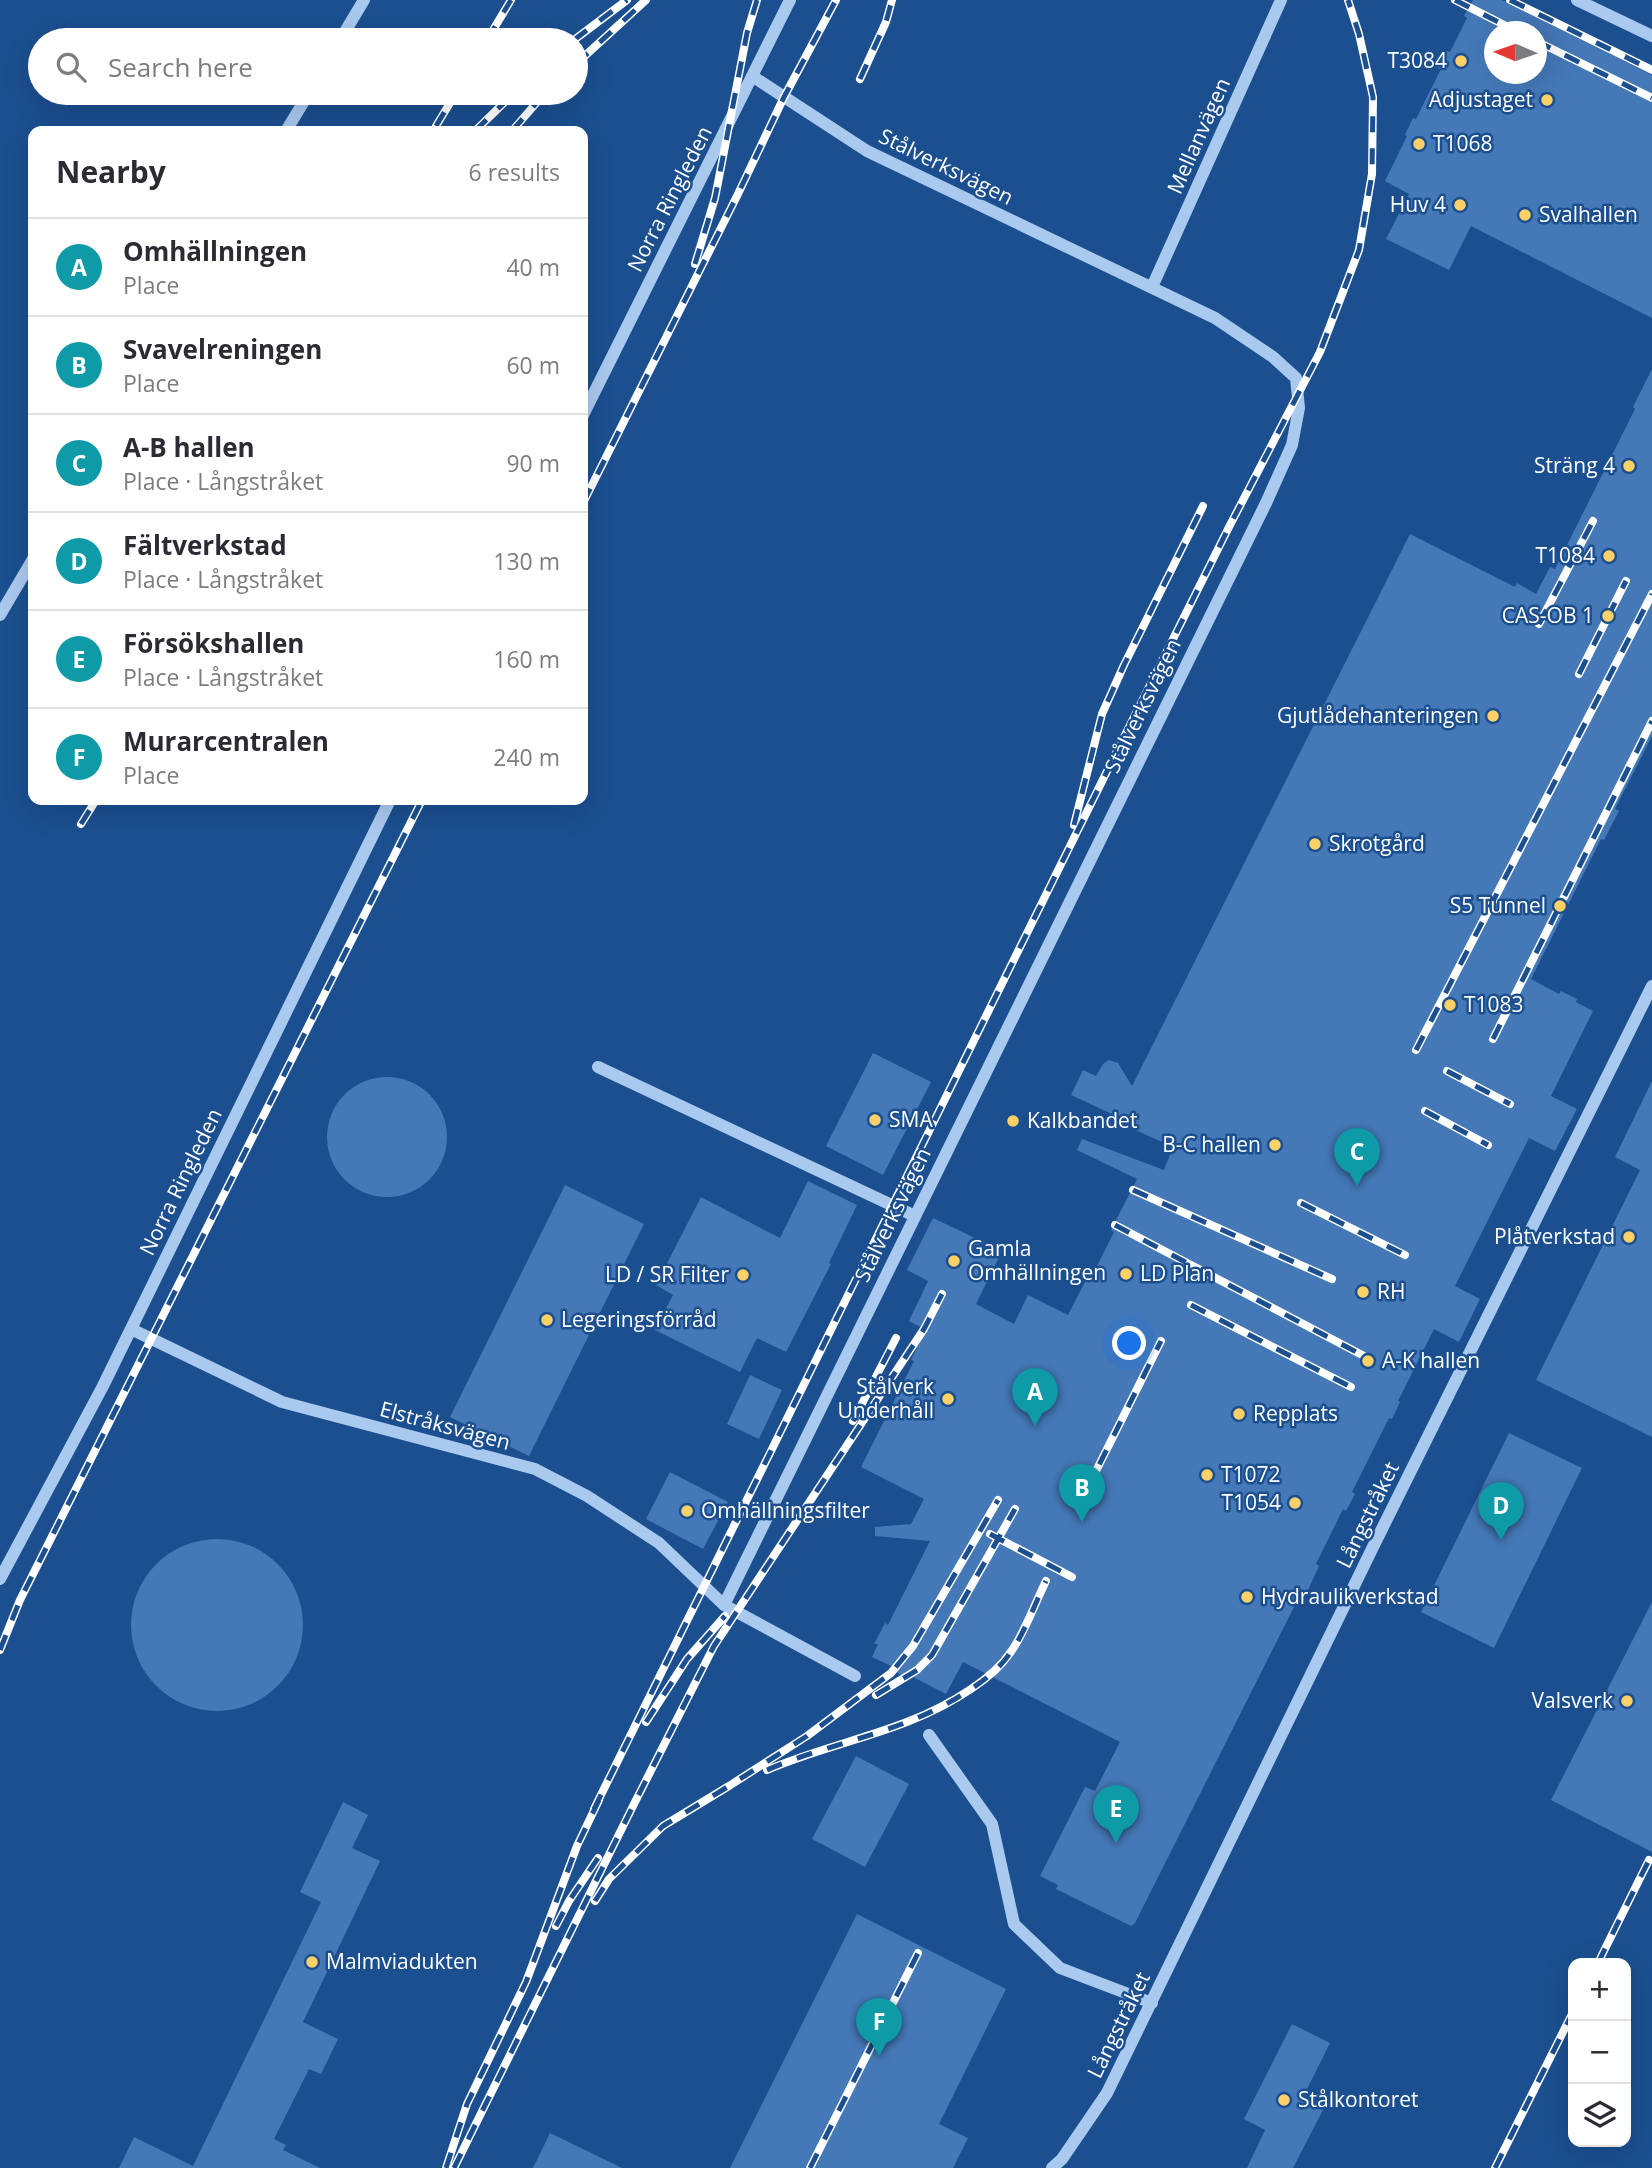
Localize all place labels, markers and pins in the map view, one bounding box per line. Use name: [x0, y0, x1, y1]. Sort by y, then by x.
place label: T3084: [1387, 46, 1447, 74]
marker: T3084: [1453, 53, 1469, 69]
place label: Adjustaget: [1429, 85, 1533, 113]
marker: Adjustaget: [1539, 92, 1555, 108]
place label: T1068: [1433, 129, 1493, 157]
marker: T1068: [1411, 136, 1427, 152]
place label: Huv 4: [1390, 190, 1446, 218]
marker: Huv 4: [1452, 197, 1468, 213]
place label: Svalhallen: [1539, 200, 1638, 228]
marker: Svalhallen: [1517, 207, 1533, 223]
place label: Sträng 4: [1534, 451, 1615, 479]
marker: Sträng 4: [1621, 458, 1637, 474]
place label: T1084: [1535, 541, 1595, 569]
marker: T1084: [1601, 548, 1617, 564]
place label: CAS-OB 1: [1502, 601, 1594, 629]
marker: CAS-OB 1: [1600, 608, 1616, 624]
place label: Gjutlådehanteringen: [1277, 701, 1479, 729]
marker: Gjutlådehanteringen: [1485, 708, 1501, 724]
place label: Skrotgård: [1329, 829, 1425, 857]
marker: Skrotgård: [1307, 836, 1323, 852]
place label: S5 Tunnel: [1450, 891, 1546, 919]
marker: S5 Tunnel: [1552, 898, 1568, 914]
place label: T1083: [1464, 990, 1524, 1018]
marker: T1083: [1442, 997, 1458, 1013]
place label: SMA: [889, 1105, 933, 1133]
place label: Kalkbandet: [1027, 1106, 1137, 1134]
marker: SMA: [867, 1112, 883, 1128]
marker: Kalkbandet: [1005, 1113, 1021, 1129]
pin: C: [1334, 1128, 1380, 1186]
place label: B-C hallen: [1162, 1130, 1261, 1158]
marker: B-C hallen: [1267, 1137, 1283, 1153]
place label: Plåtverkstad: [1494, 1222, 1615, 1250]
marker: Plåtverkstad: [1621, 1229, 1637, 1245]
place label: Gamla Omhällningen: [968, 1234, 1106, 1286]
marker: Gamla Omhällningen: [946, 1253, 962, 1269]
place label: LD Plan: [1140, 1259, 1214, 1287]
place label: LD / SR Filter: [605, 1260, 729, 1288]
marker: LD Plan: [1118, 1266, 1134, 1282]
marker: LD / SR Filter: [735, 1267, 751, 1283]
place label: RH: [1377, 1277, 1405, 1305]
marker: RH: [1355, 1284, 1371, 1300]
place label: Legeringsförråd: [561, 1305, 717, 1333]
marker: Legeringsförråd: [539, 1312, 555, 1328]
place label: A-K hallen: [1382, 1346, 1480, 1374]
marker: A-K hallen: [1360, 1353, 1376, 1369]
pin: A: [1012, 1368, 1058, 1426]
place label: Stålverk Underhåll: [837, 1372, 934, 1424]
marker: Stålverk Underhåll: [940, 1391, 956, 1407]
place label: Repplats: [1253, 1399, 1338, 1427]
marker: Repplats: [1231, 1406, 1247, 1422]
place label: T1072: [1221, 1460, 1281, 1488]
pin: B: [1059, 1464, 1105, 1522]
marker: T1072: [1199, 1467, 1215, 1483]
pin: D: [1478, 1482, 1524, 1540]
place label: T1054: [1221, 1488, 1281, 1516]
marker: T1054: [1287, 1495, 1303, 1511]
place label: Omhällningsfilter: [701, 1496, 870, 1524]
marker: Omhällningsfilter: [679, 1503, 695, 1519]
place label: Hydraulikverkstad: [1261, 1582, 1439, 1610]
marker: Hydraulikverkstad: [1239, 1589, 1255, 1605]
place label: Valsverk: [1532, 1686, 1613, 1714]
marker: Valsverk: [1619, 1693, 1635, 1709]
pin: E: [1093, 1785, 1139, 1843]
place label: Malmviadukten: [326, 1947, 478, 1975]
marker: Malmviadukten: [304, 1954, 320, 1970]
pin: F: [856, 1998, 902, 2056]
place label: Stålkontoret: [1298, 2085, 1419, 2113]
marker: Stålkontoret: [1276, 2092, 1292, 2108]

